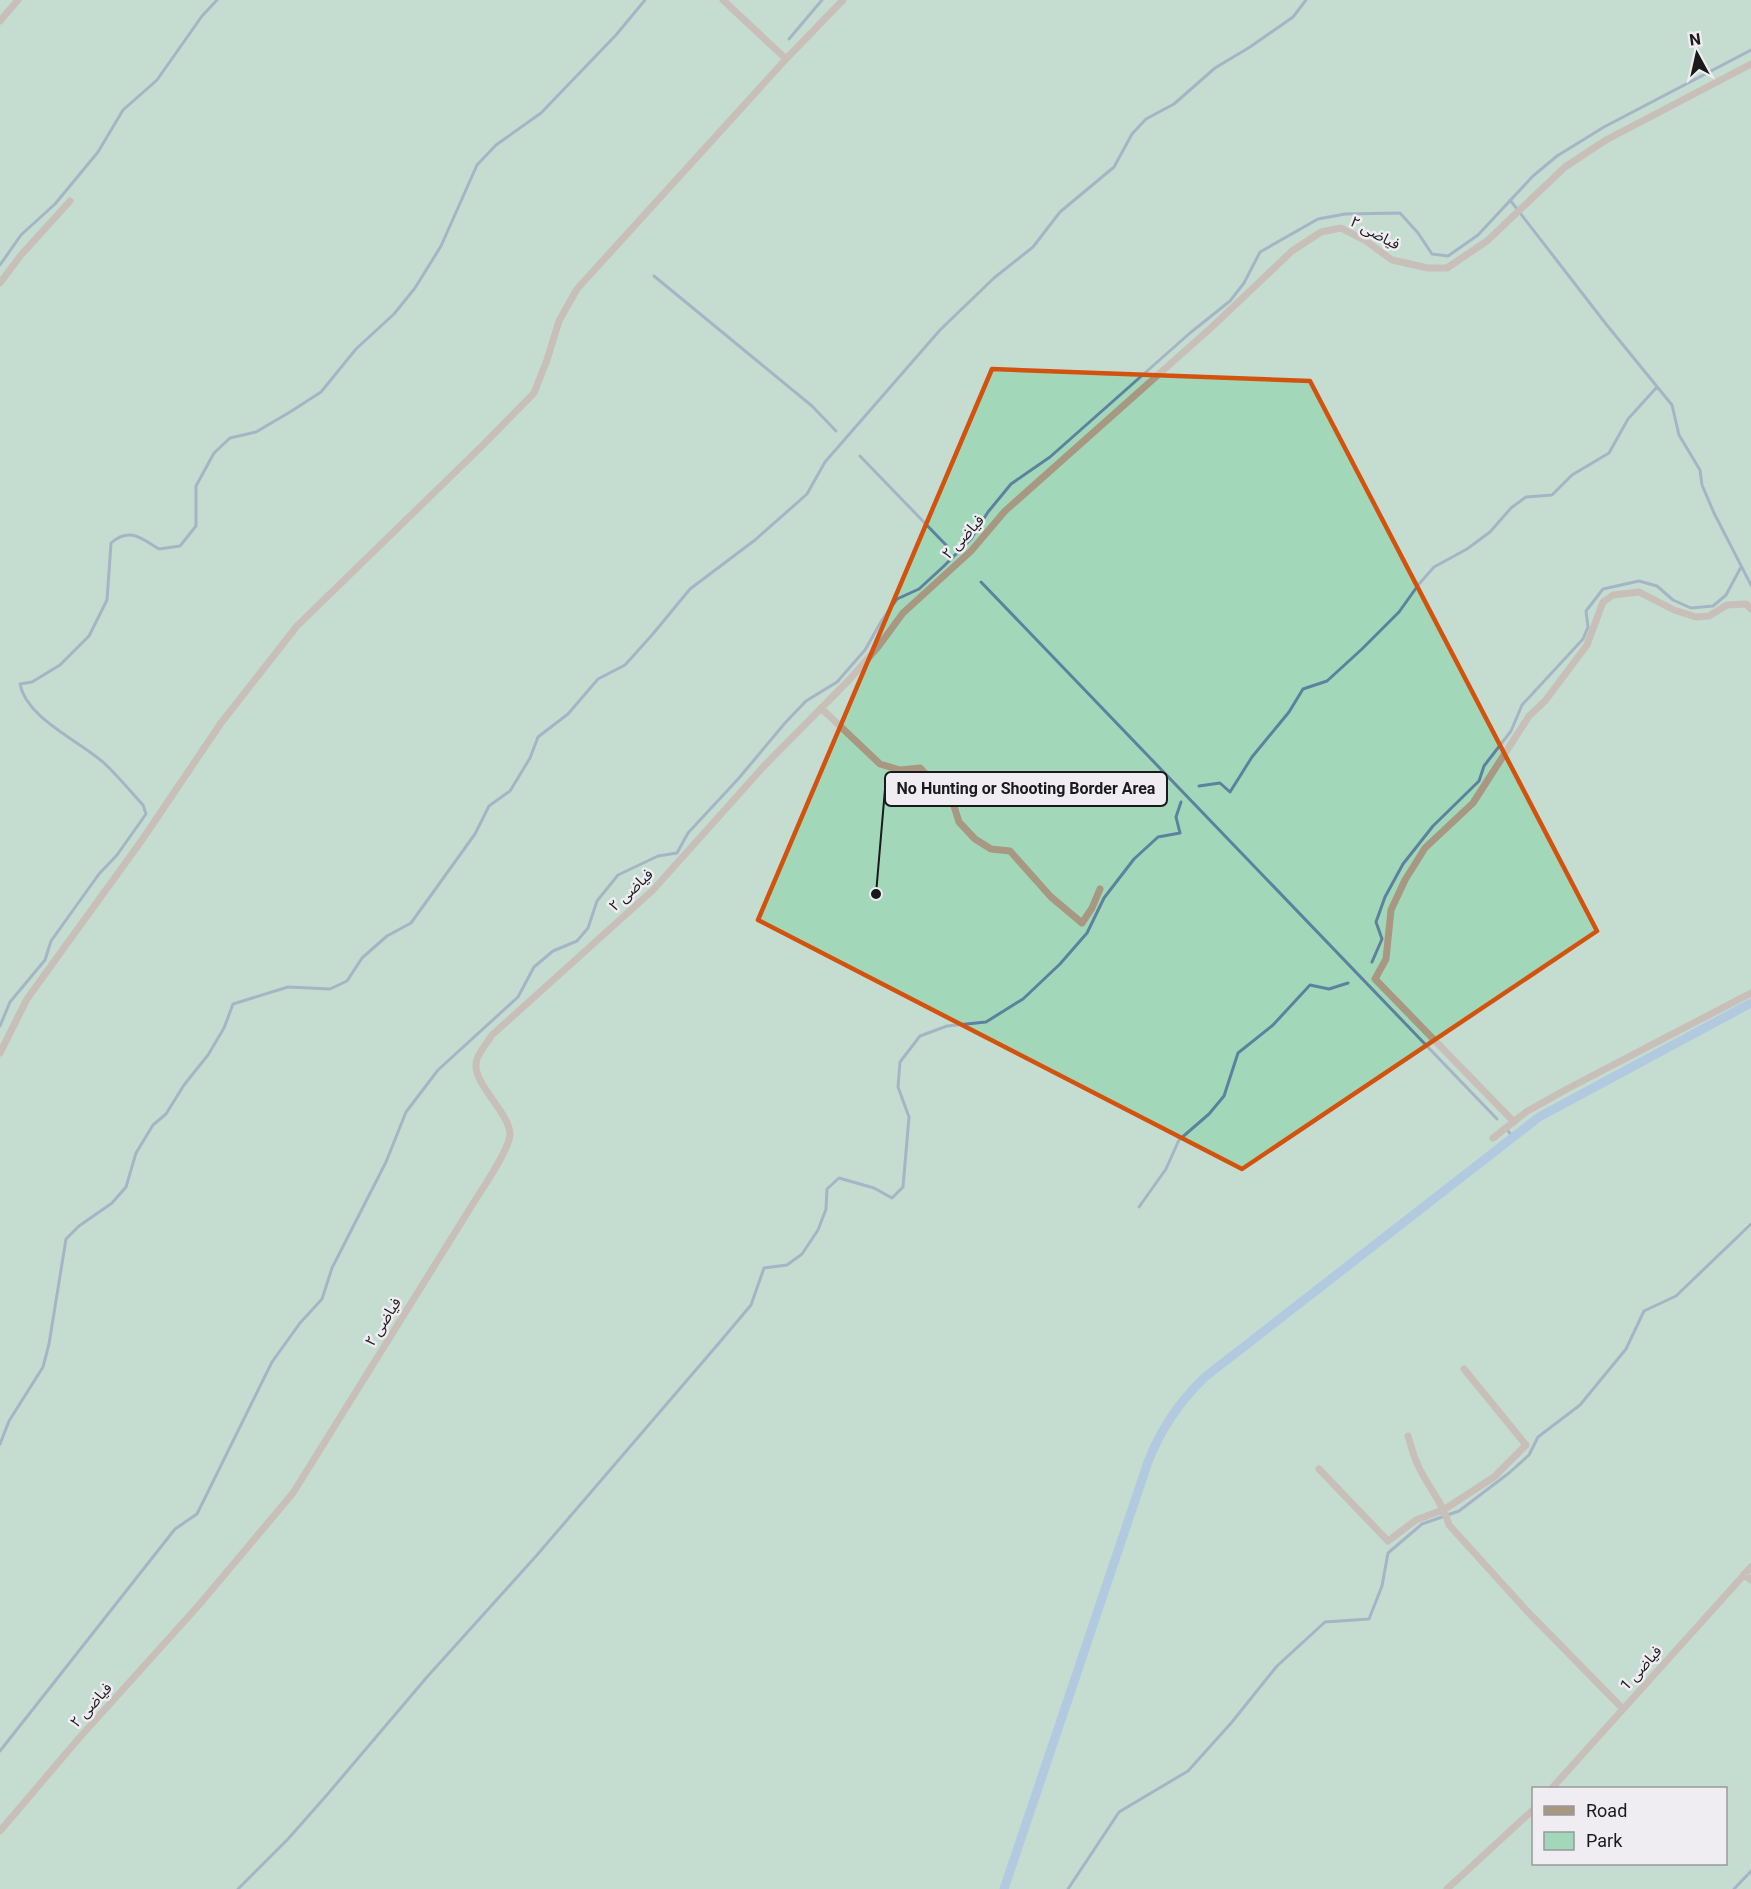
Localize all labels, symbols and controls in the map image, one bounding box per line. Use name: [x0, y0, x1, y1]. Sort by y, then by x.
north arrow: [1667, 24, 1727, 84]
text: N: [1688, 29, 1702, 50]
street label: فیاضی ۲: [1347, 212, 1403, 254]
street label: فیاضی ۲: [938, 511, 988, 563]
callout: No Hunting or Shooting Border Area: [885, 772, 1167, 806]
text: No Hunting or Shooting Border Area: [897, 779, 1156, 798]
street label: فیاضی ۲: [605, 865, 657, 915]
street label: فیاضی ۲: [361, 1294, 405, 1349]
street label: فیاضی 1: [1616, 1642, 1666, 1694]
street label: فیاضی ۲: [66, 1679, 116, 1731]
legend: [1532, 1787, 1727, 1865]
text: Road: [1586, 1800, 1627, 1821]
text: Park: [1586, 1830, 1623, 1851]

